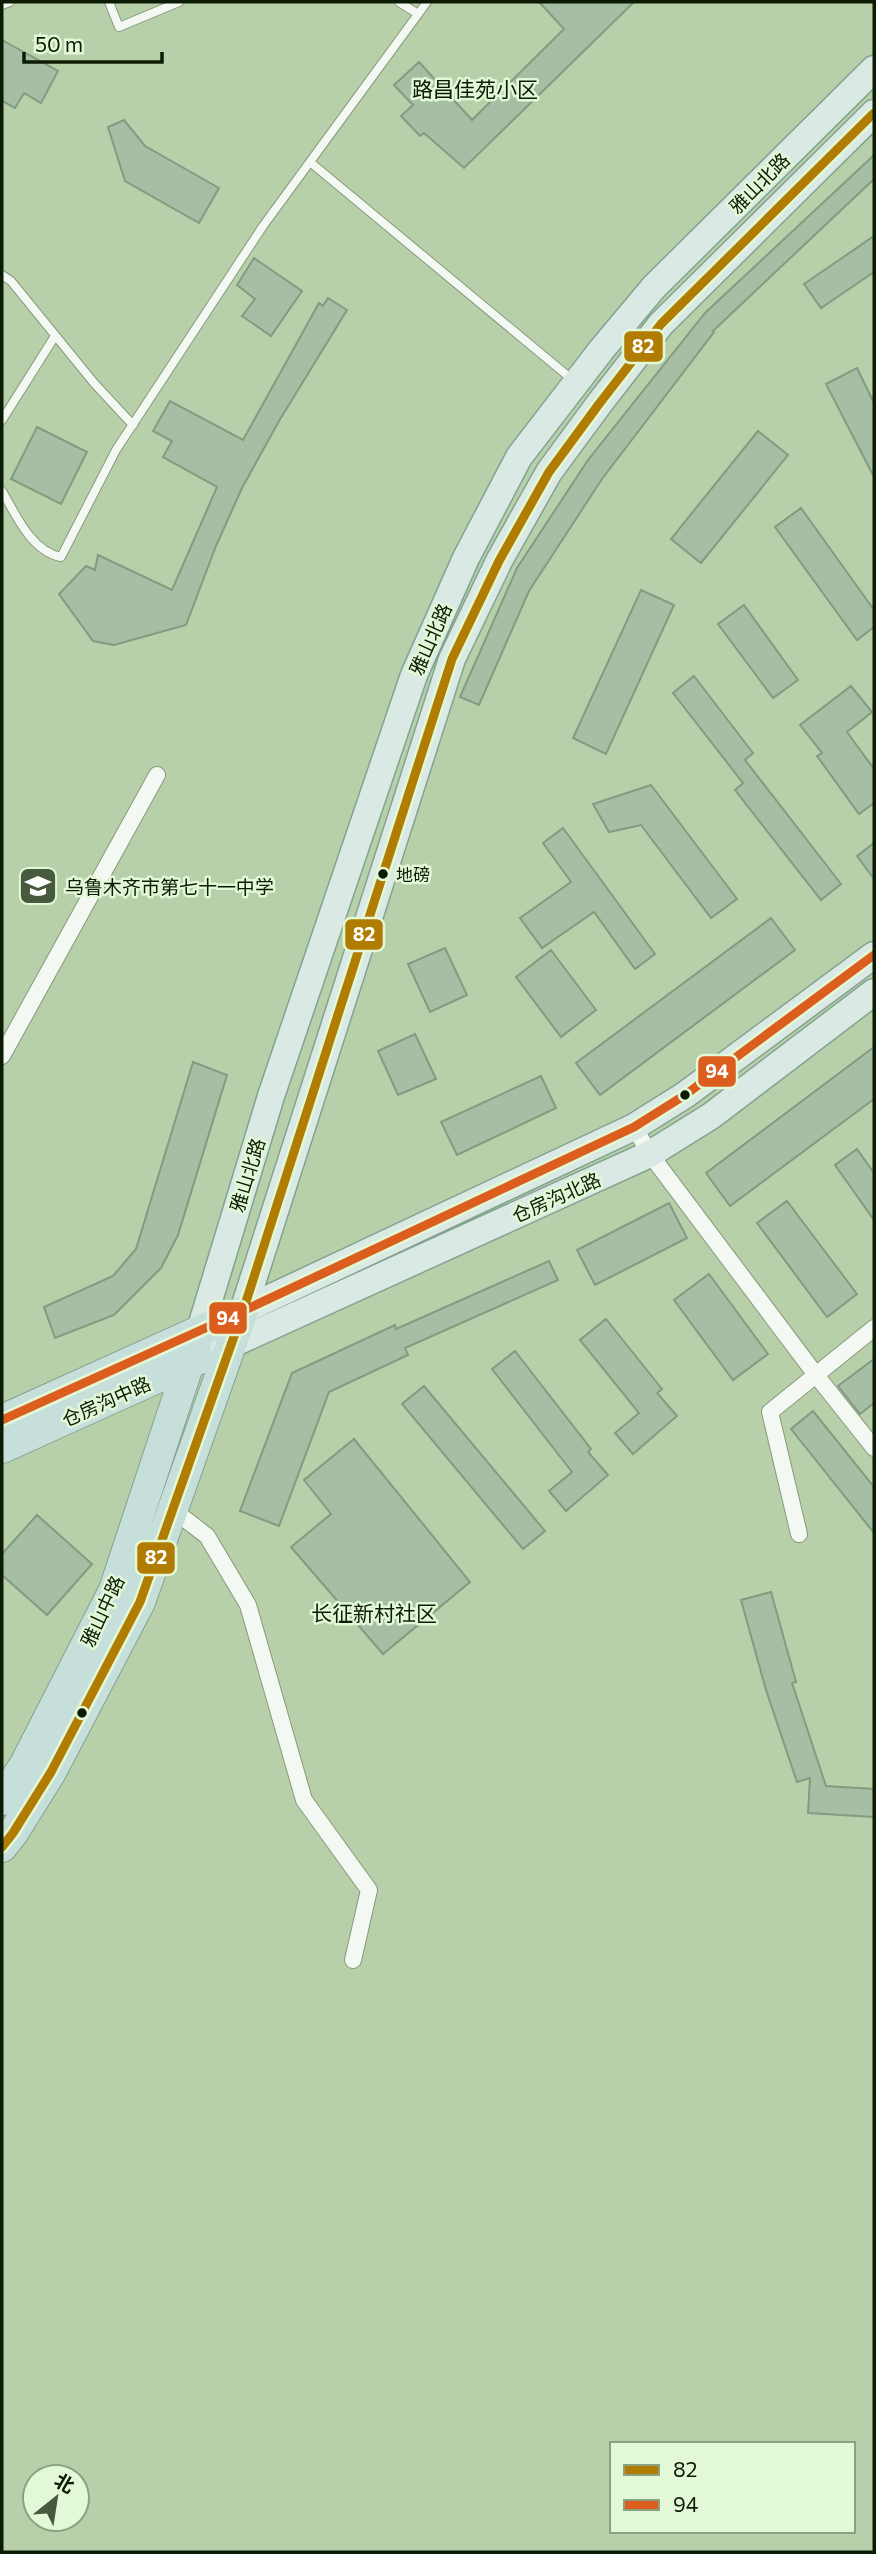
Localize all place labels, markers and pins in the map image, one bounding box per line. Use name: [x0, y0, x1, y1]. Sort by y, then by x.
place label: 地磅: [396, 864, 430, 885]
school or university icon: 乌鲁木齐市第七十一中学: [17, 865, 59, 907]
marker: 地磅: [376, 867, 390, 881]
place label: 乌鲁木齐市第七十一中学: [65, 875, 274, 898]
unlabelled marker: [678, 1088, 692, 1102]
unlabelled marker: [75, 1706, 89, 1720]

